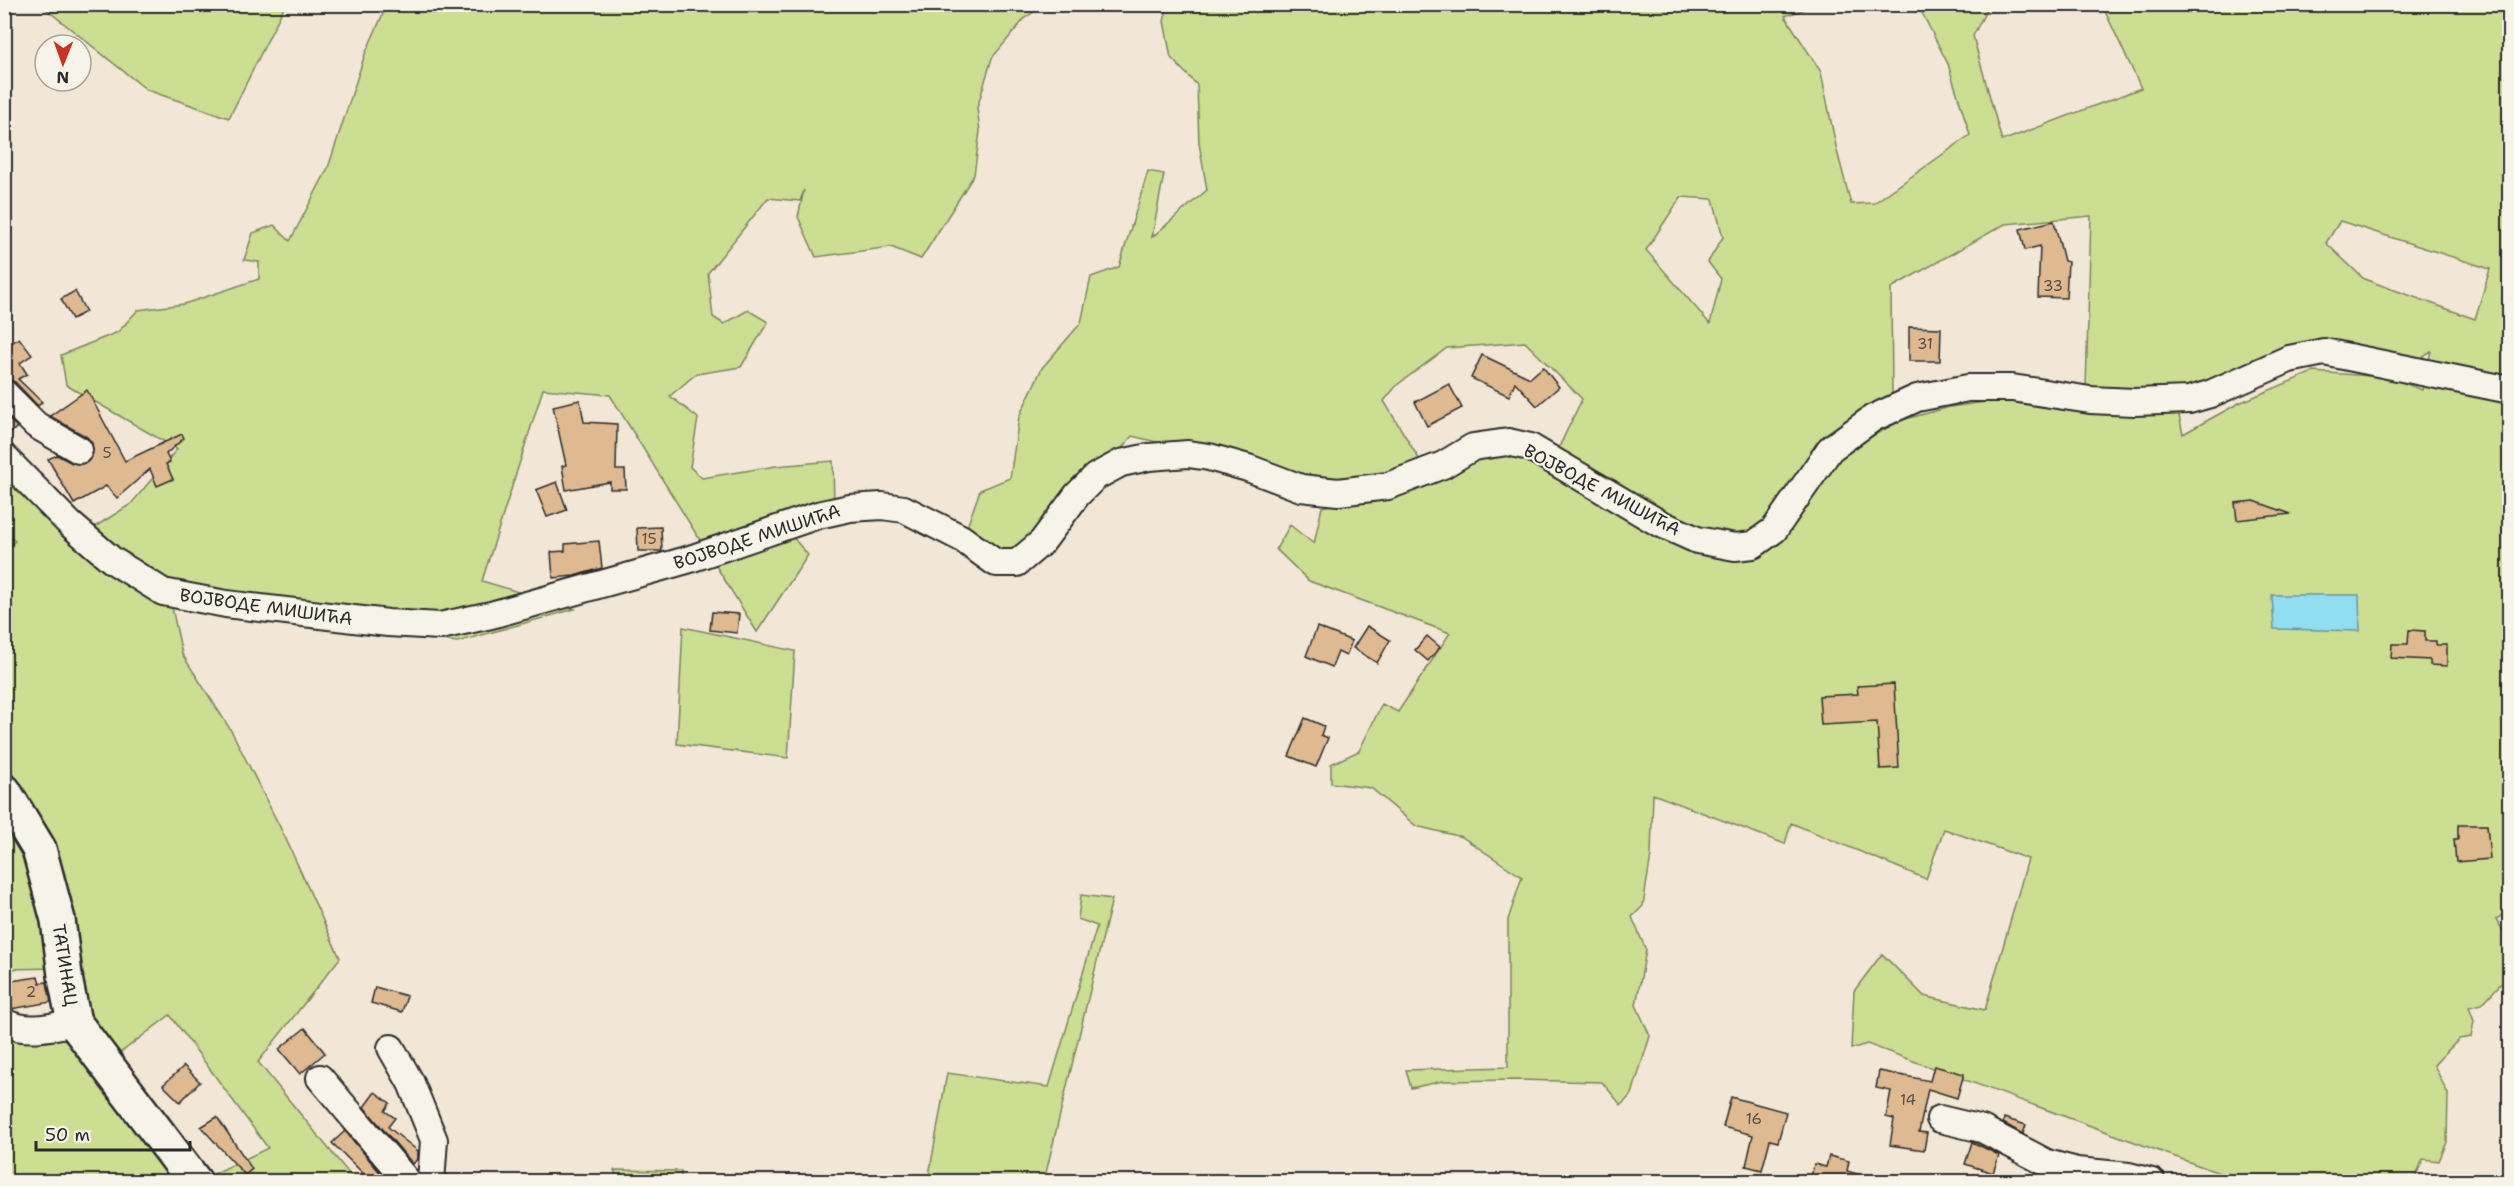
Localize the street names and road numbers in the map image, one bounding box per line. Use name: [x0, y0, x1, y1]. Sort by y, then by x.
street label: ВОЈВОДЕ МИШИЋА: [1519, 439, 1685, 541]
street label: ВОЈВОДЕ МИШИЋА: [670, 499, 844, 575]
street label: ВОЈВОДЕ МИШИЋА: [178, 583, 354, 631]
street label: ТАТИНАЦ: [47, 922, 83, 1008]

